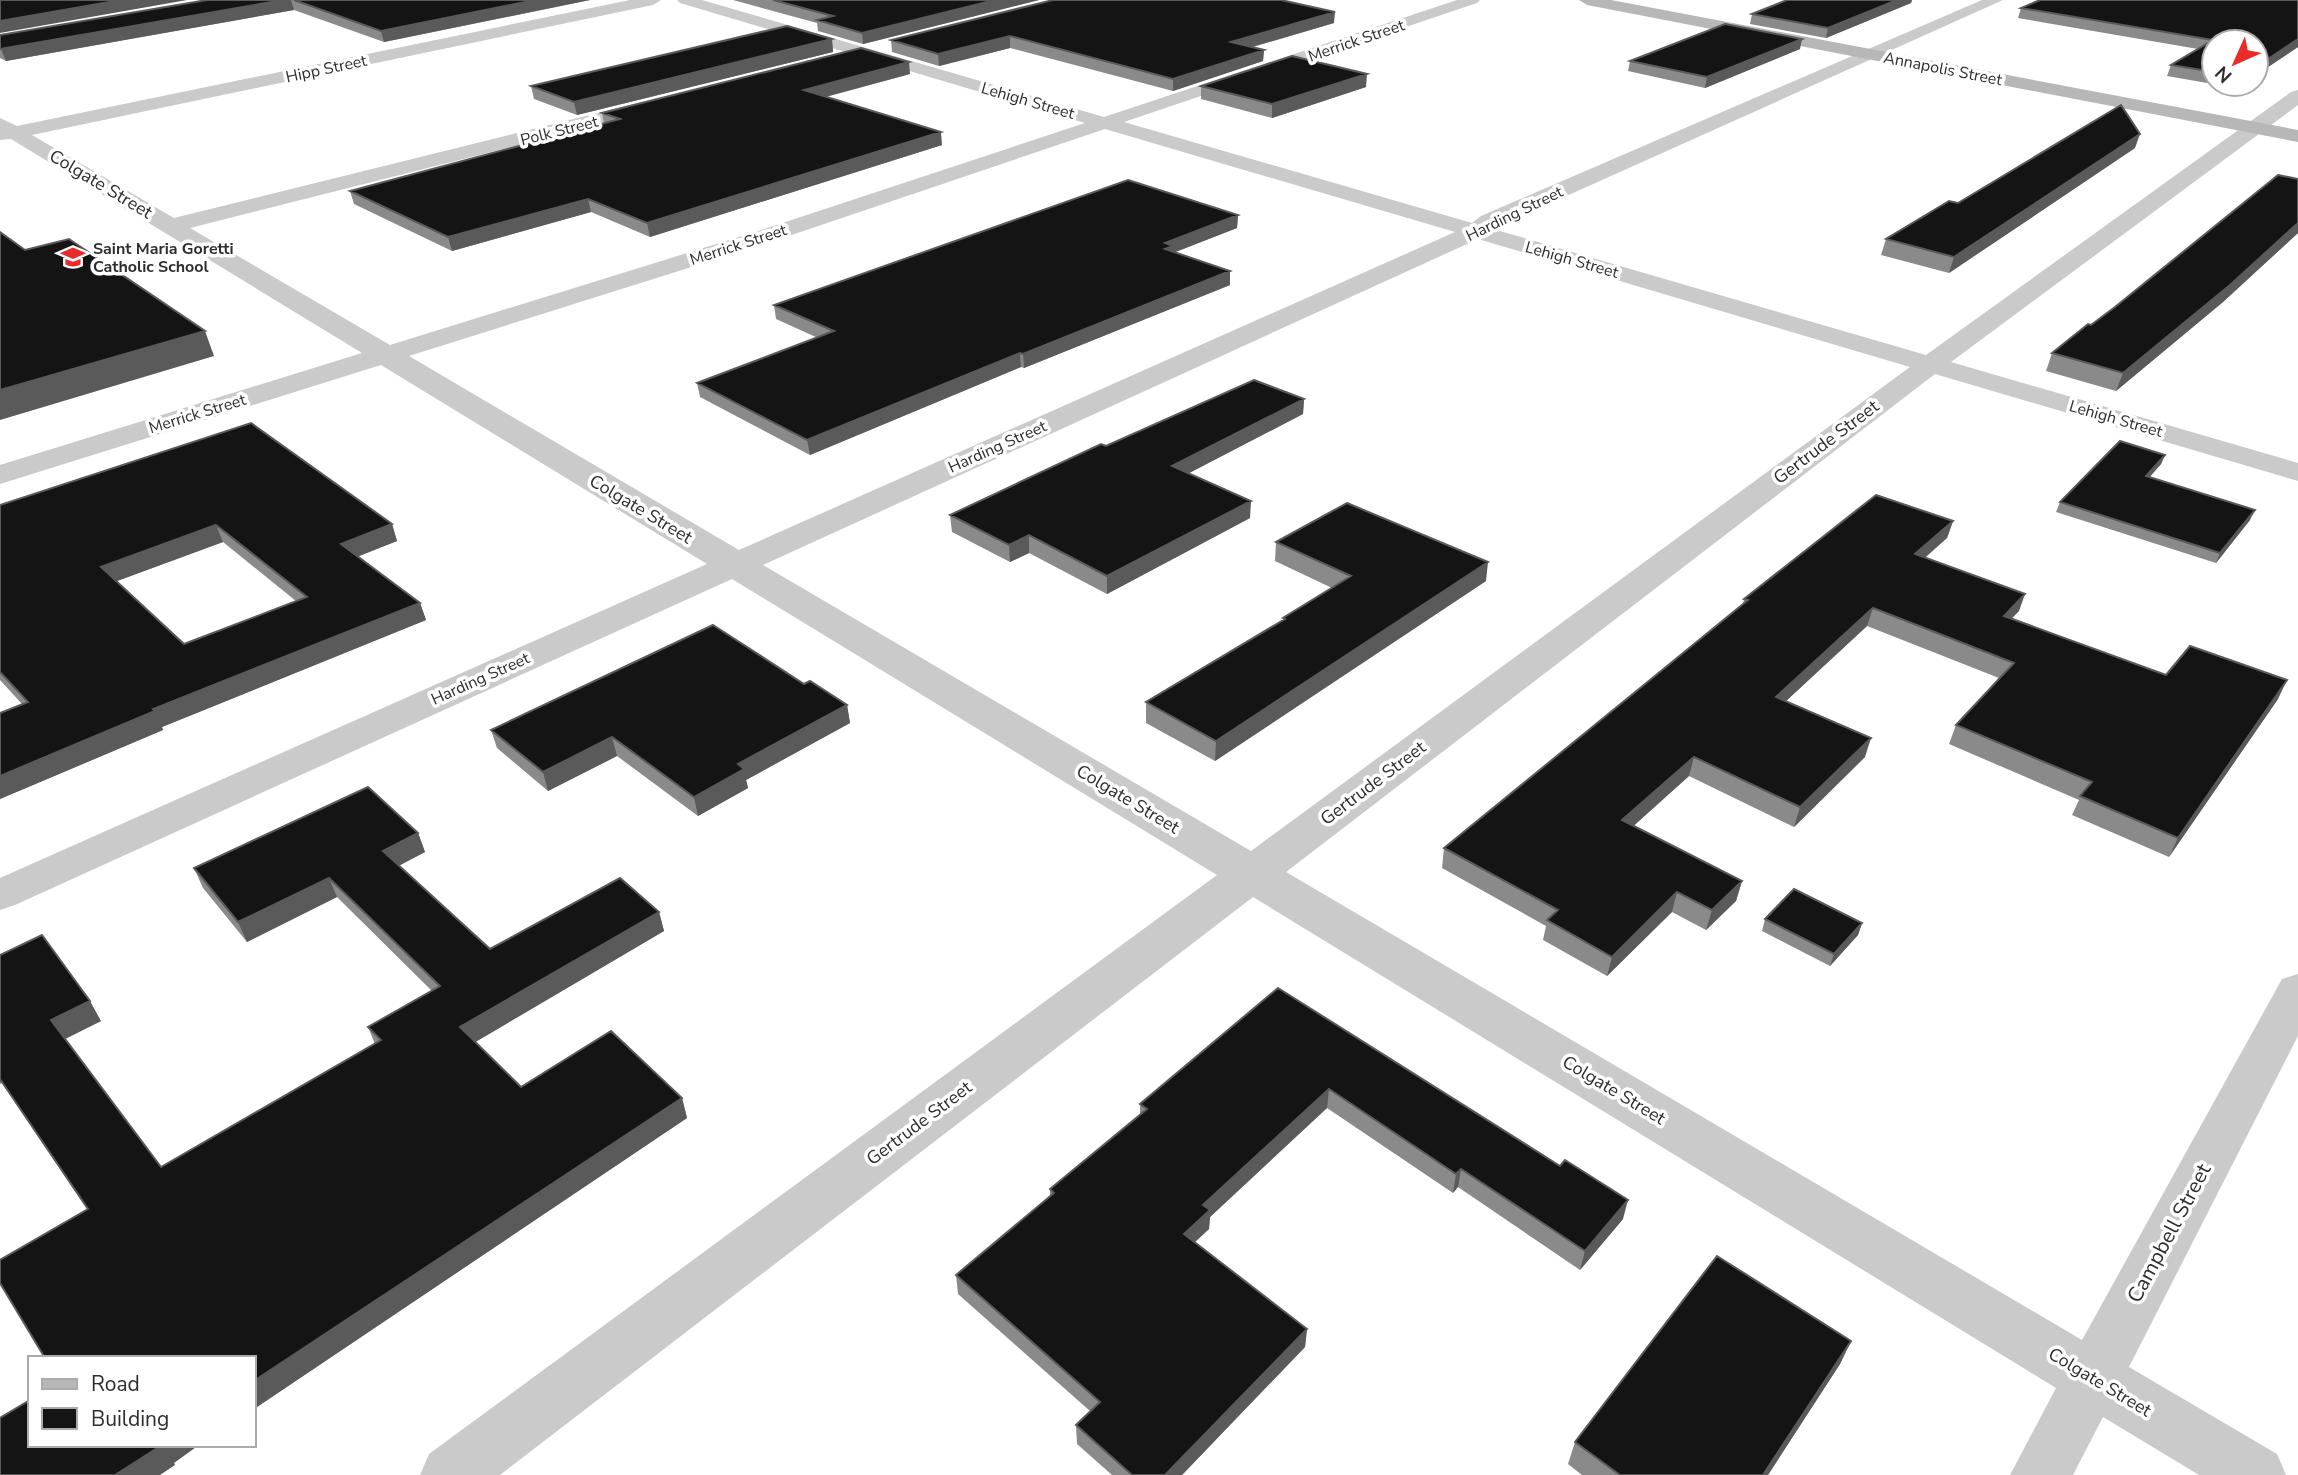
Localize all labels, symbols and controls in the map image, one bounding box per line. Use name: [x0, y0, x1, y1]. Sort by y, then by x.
street label: Merrick Street: [1305, 14, 1408, 68]
north arrow: [2200, 28, 2270, 98]
street label: Annapolis Street: [1882, 47, 2004, 91]
street label: Hipp Street: [284, 50, 369, 88]
text: N: [2209, 60, 2238, 89]
street label: Lehigh Street: [978, 77, 1077, 125]
street label: Polk Street: [518, 111, 601, 151]
street label: Colgate Street: [45, 144, 158, 225]
street label: Harding Street: [1462, 181, 1567, 247]
street label: Merrick Street: [687, 219, 790, 271]
street label: Lehigh Street: [1522, 236, 1621, 284]
place label: Saint Maria Goretti Catholic School: [93, 238, 234, 278]
school or university icon: Saint Maria Goretti Catholic School: [59, 243, 87, 271]
street label: Merrick Street: [146, 389, 249, 439]
street label: Gertrude Street: [1768, 394, 1884, 490]
street label: Lehigh Street: [2066, 395, 2165, 443]
street label: Harding Street: [945, 415, 1050, 478]
street label: Colgate Street: [585, 469, 698, 550]
street label: Harding Street: [428, 647, 533, 710]
street label: Gertrude Street: [1315, 735, 1431, 831]
street label: Colgate Street: [1072, 759, 1185, 840]
street label: Colgate Street: [1558, 1050, 1671, 1131]
street label: Gertrude Street: [861, 1075, 977, 1171]
street label: Campbell Street: [2121, 1158, 2218, 1307]
street label: Colgate Street: [2044, 1342, 2157, 1423]
legend: [28, 1356, 256, 1447]
text: Road: [91, 1370, 140, 1398]
text: Building: [91, 1405, 169, 1433]

